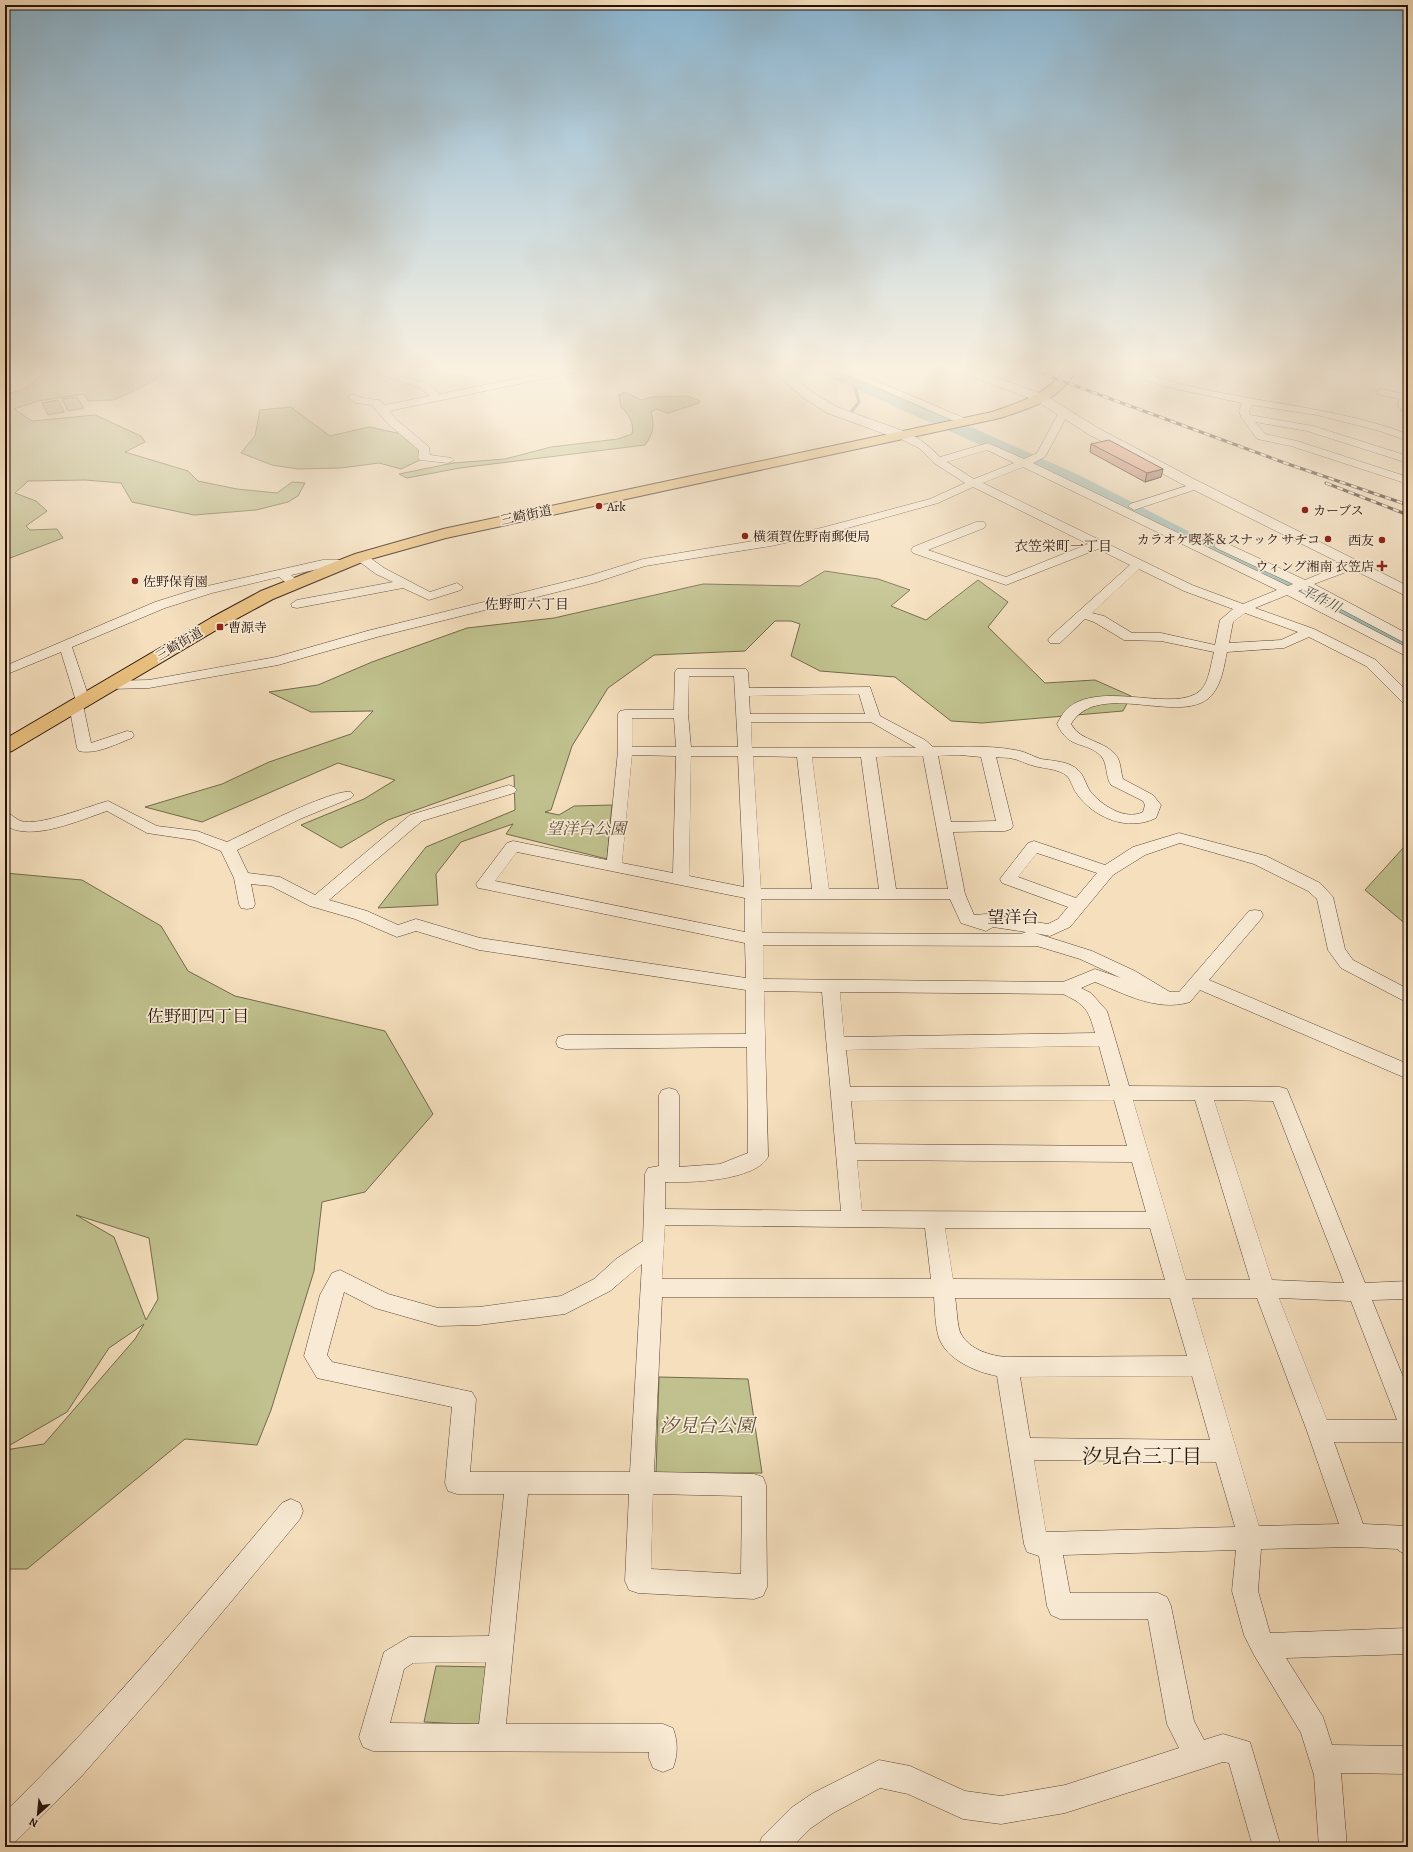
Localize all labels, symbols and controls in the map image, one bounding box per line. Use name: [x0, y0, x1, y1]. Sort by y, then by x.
place label: Ark: [606, 498, 626, 515]
street label: 三崎街道: [499, 501, 553, 529]
marker: Ark: [594, 501, 604, 511]
place label: カーブス: [1313, 502, 1364, 519]
marker: カーブス: [1300, 505, 1310, 515]
place label: 横須賀佐野南郵便局: [753, 528, 870, 545]
marker: 横須賀佐野南郵便局: [740, 531, 750, 541]
place label: カラオケ喫茶＆スナック サチコ: [1137, 531, 1320, 548]
place label: 西友: [1348, 532, 1374, 549]
marker: カラオケ喫茶＆スナック サチコ: [1323, 534, 1333, 544]
marker: 西友: [1377, 535, 1387, 545]
district label: 衣笠栄町一丁目: [1014, 537, 1112, 556]
place label: ウィング湘南 衣笠店: [1255, 558, 1374, 575]
marker: ウィング湘南 衣笠店: [1377, 561, 1387, 571]
place label: 佐野保育園: [143, 573, 208, 590]
marker: 佐野保育園: [130, 576, 140, 586]
water label: 平作川: [1298, 581, 1346, 618]
district label: 佐野町六丁目: [485, 595, 569, 614]
place label: 曹源寺: [228, 619, 267, 636]
marker: 曹源寺: [215, 622, 225, 632]
street label: 三崎街道: [152, 623, 206, 665]
park label: 望洋台公園: [546, 818, 629, 840]
district label: 望洋台: [988, 906, 1039, 929]
district label: 佐野町四丁目: [147, 1005, 249, 1028]
park label: 汐見台公園: [659, 1413, 757, 1439]
district label: 汐見台三丁目: [1082, 1443, 1202, 1470]
north arrow: [18, 1794, 58, 1834]
text: N: [27, 1814, 41, 1831]

